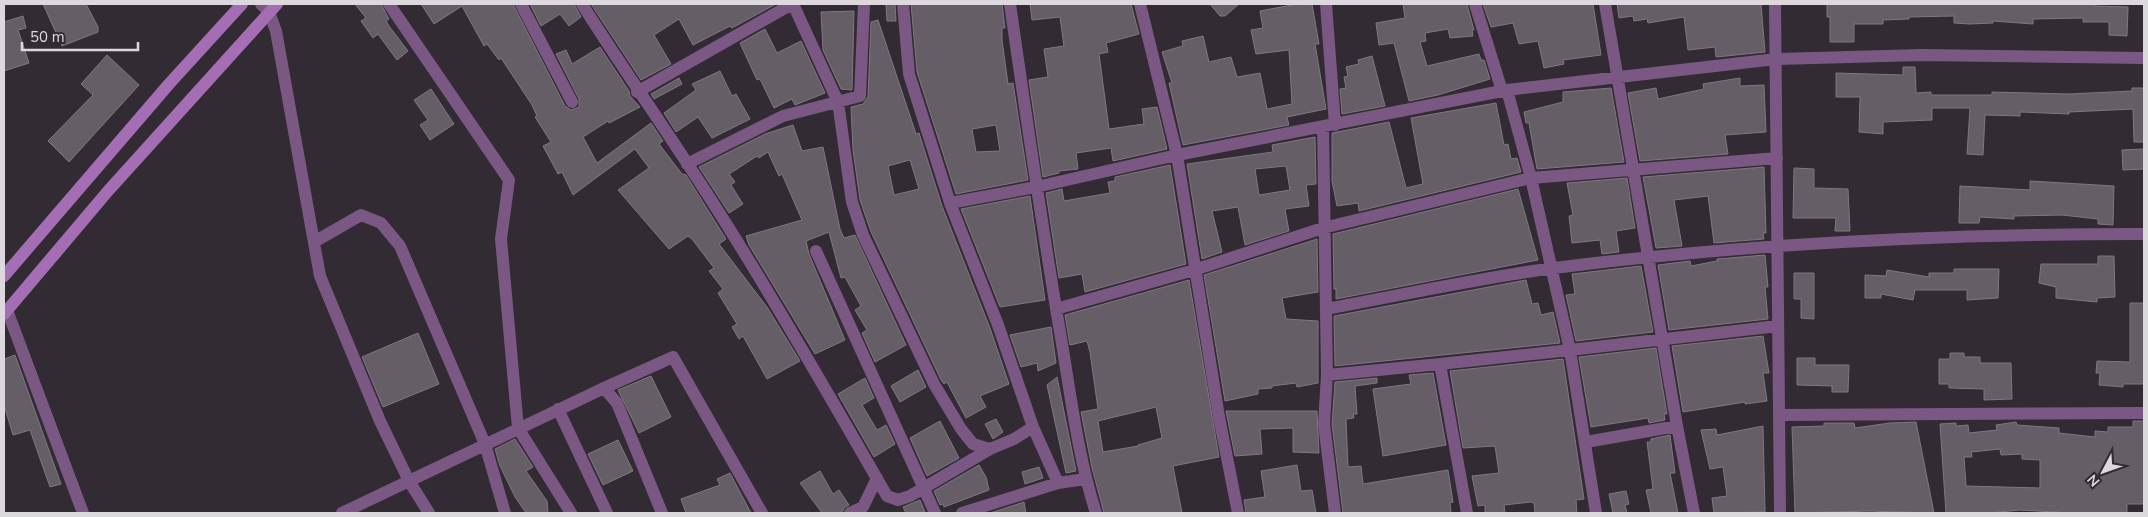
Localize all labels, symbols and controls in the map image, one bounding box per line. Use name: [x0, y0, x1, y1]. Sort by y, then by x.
scale bar: [22, 20, 139, 52]
text: 50 m: [30, 27, 65, 47]
north arrow: [2078, 447, 2128, 497]
text: N: [2083, 470, 2104, 490]

